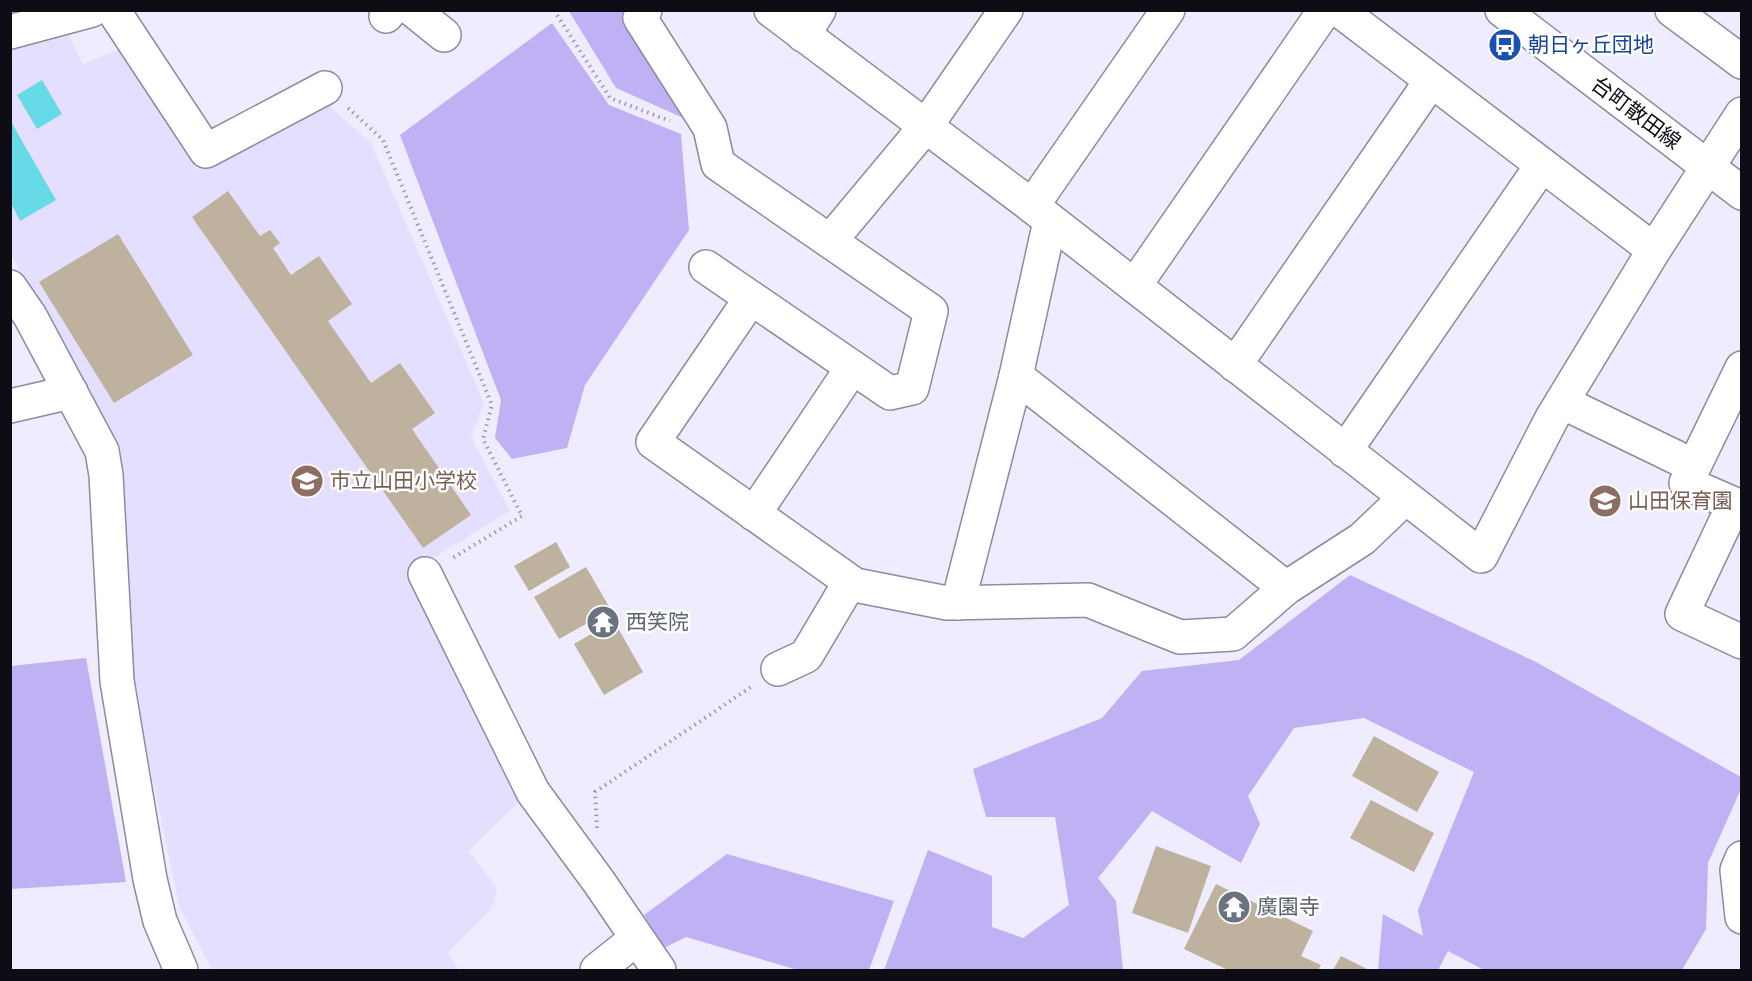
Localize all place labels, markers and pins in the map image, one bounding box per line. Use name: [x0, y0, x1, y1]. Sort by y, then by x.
bus stop icon: 朝日ヶ丘団地: [1487, 27, 1523, 63]
place label: 朝日ヶ丘団地: [1528, 32, 1654, 57]
school or university icon: 市立山田小学校: [289, 463, 325, 499]
place label: 市立山田小学校: [330, 468, 477, 493]
school or university icon: 山田保育園: [1587, 483, 1623, 519]
place label: 山田保育園: [1628, 488, 1733, 513]
temple icon: 西笑院: [585, 604, 621, 640]
place label: 西笑院: [626, 609, 689, 634]
temple icon: 廣園寺: [1216, 889, 1252, 925]
place label: 廣園寺: [1257, 894, 1320, 919]

